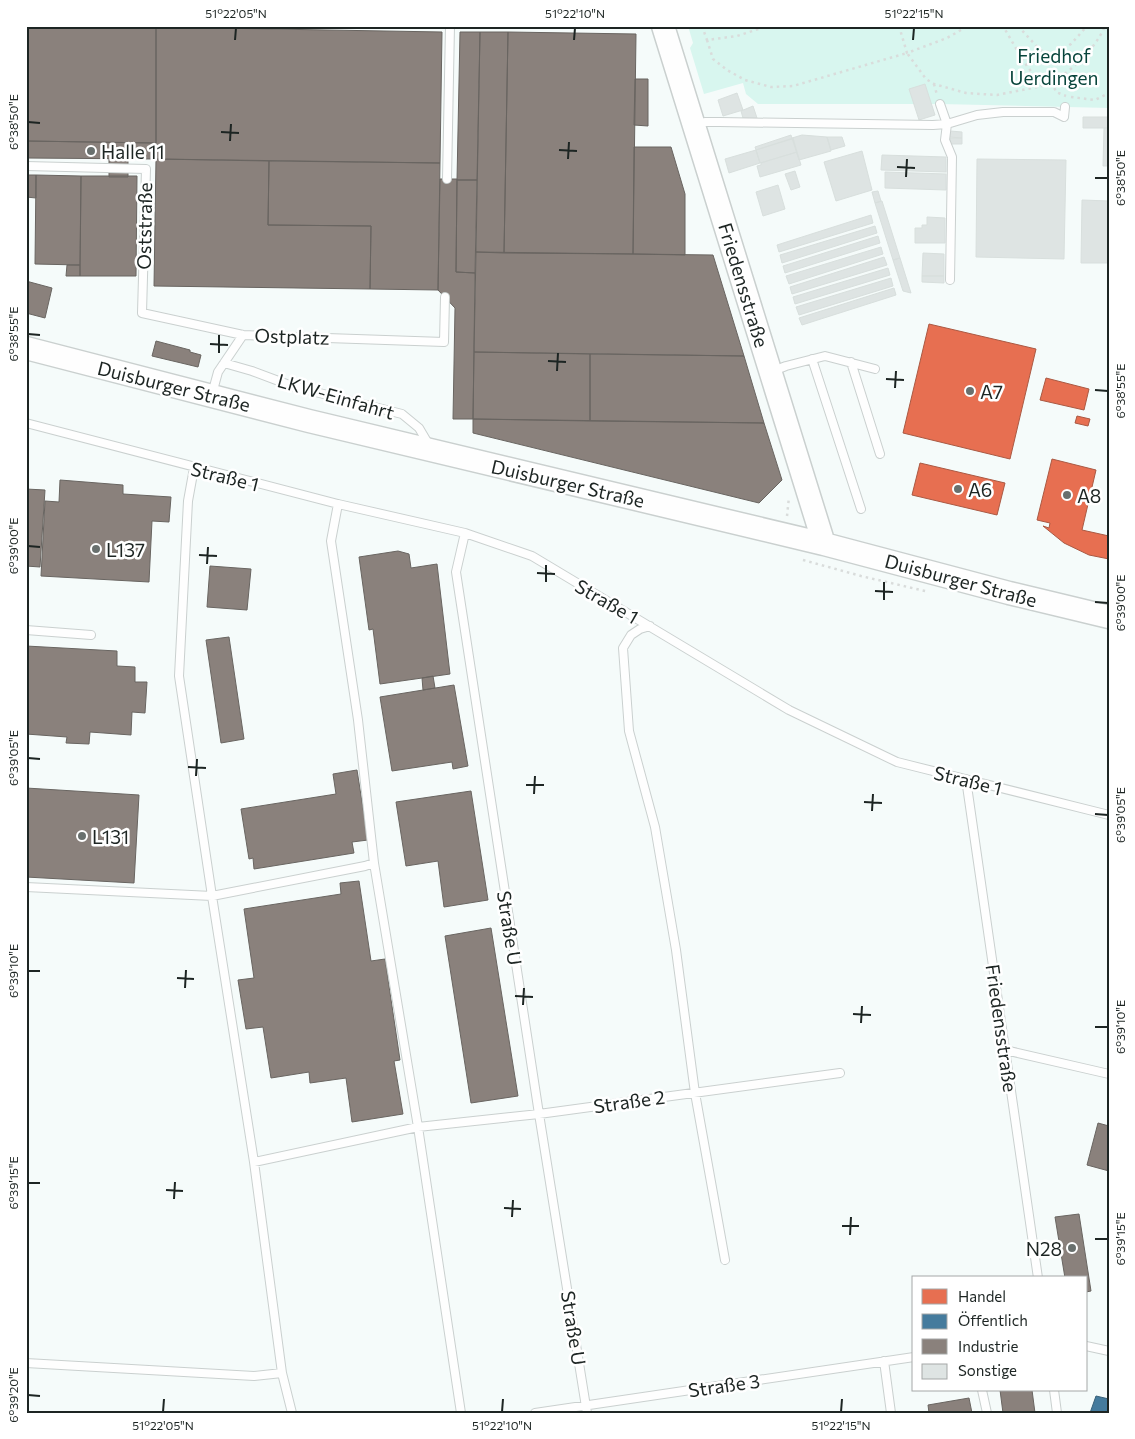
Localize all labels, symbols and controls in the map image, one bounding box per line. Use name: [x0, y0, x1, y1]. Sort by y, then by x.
text: 51°22'05"N: [205, 6, 267, 20]
text: 51°22'10"N: [545, 6, 605, 20]
text: 51°22'15"N: [884, 6, 944, 20]
park label: Friedhof Uerdingen: [1010, 44, 1098, 89]
text: 6°38'50"E: [6, 94, 20, 150]
place label: Halle 11: [101, 140, 165, 163]
marker: Halle 11: [85, 145, 97, 157]
text: 6°38'50"E: [1113, 150, 1127, 206]
street label: Oststraße: [132, 182, 156, 270]
street label: Friedensstraße: [714, 220, 774, 350]
text: 6°38'55"E: [6, 307, 20, 361]
street label: Ostplatz: [254, 323, 330, 349]
street label: Duisburger Straße: [95, 356, 253, 416]
text: 6°38'55"E: [1113, 364, 1127, 418]
street label: LKW-Einfahrt: [275, 368, 397, 424]
place label: A7: [980, 380, 1003, 403]
marker: A7: [964, 385, 976, 397]
street label: Duisburger Straße: [489, 454, 647, 512]
street label: Straße 1: [189, 456, 261, 496]
place label: A6: [968, 478, 992, 501]
marker: A6: [952, 483, 964, 495]
place label: A8: [1077, 484, 1101, 507]
marker: A8: [1061, 489, 1073, 501]
text: 6°39'00"E: [6, 518, 20, 574]
place label: L137: [106, 538, 145, 561]
marker: L137: [90, 543, 102, 555]
street label: Duisburger Straße: [882, 549, 1040, 611]
street label: Straße 1: [571, 574, 643, 628]
text: 6°39'00"E: [1113, 575, 1127, 631]
text: 6°39'05"E: [6, 730, 20, 786]
street label: Straße 1: [932, 760, 1004, 800]
text: 6°39'05"E: [1113, 787, 1127, 843]
place label: L131: [92, 825, 129, 848]
marker: L131: [76, 830, 88, 842]
street label: Straße U: [493, 889, 527, 967]
text: 6°39'10"E: [6, 944, 20, 998]
street label: Friedensstraße: [982, 963, 1022, 1093]
text: 6°39'10"E: [1113, 1000, 1127, 1054]
street label: Straße 2: [592, 1085, 666, 1117]
text: 6°39'15"E: [6, 1156, 20, 1210]
text: 6°39'15"E: [1113, 1212, 1127, 1266]
place label: N28: [1026, 1237, 1062, 1260]
marker: N28: [1066, 1242, 1078, 1254]
legend: [912, 1276, 1088, 1392]
text: Handel: [958, 1287, 1006, 1305]
street label: Straße U: [557, 1289, 591, 1367]
text: Öffentlich: [958, 1311, 1028, 1329]
text: Industrie: [958, 1337, 1019, 1355]
text: Sonstige: [958, 1361, 1017, 1379]
text: 6°39'20"E: [6, 1367, 20, 1423]
street label: Straße 3: [687, 1369, 761, 1401]
text: 51°22'05"N: [132, 1418, 194, 1432]
text: 51°22'10"N: [472, 1418, 532, 1432]
text: 51°22'15"N: [811, 1418, 871, 1432]

